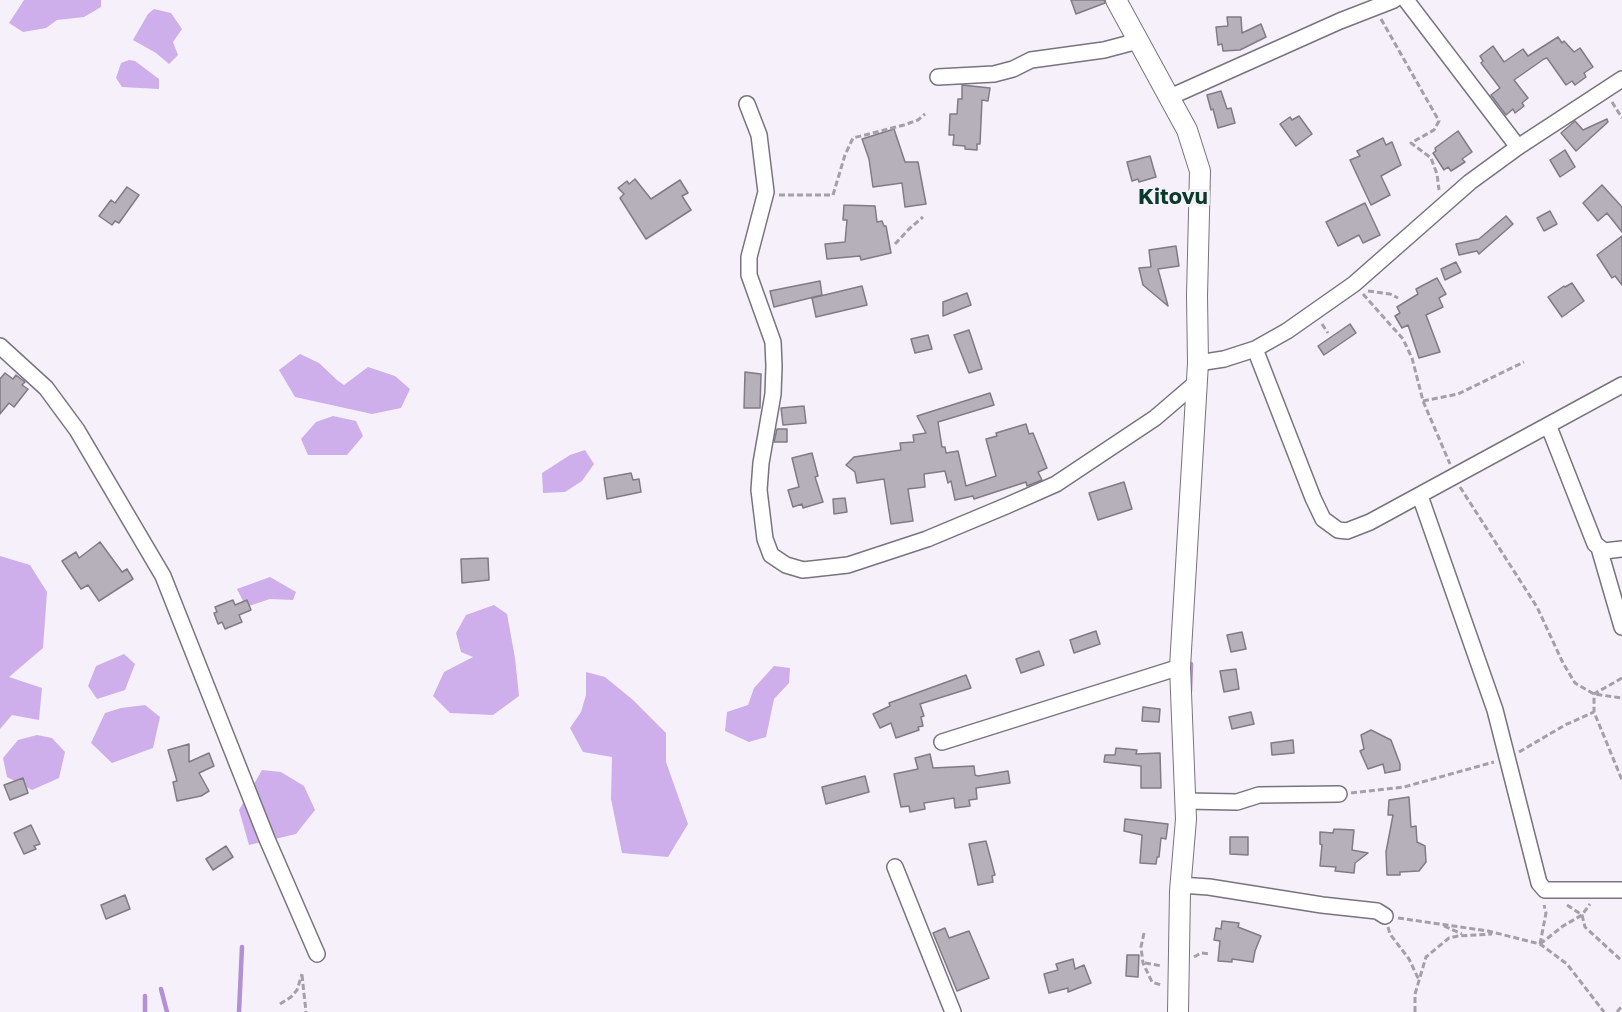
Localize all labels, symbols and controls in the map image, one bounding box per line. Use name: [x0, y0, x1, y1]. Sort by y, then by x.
district label: Kitovu: [1138, 184, 1208, 210]

